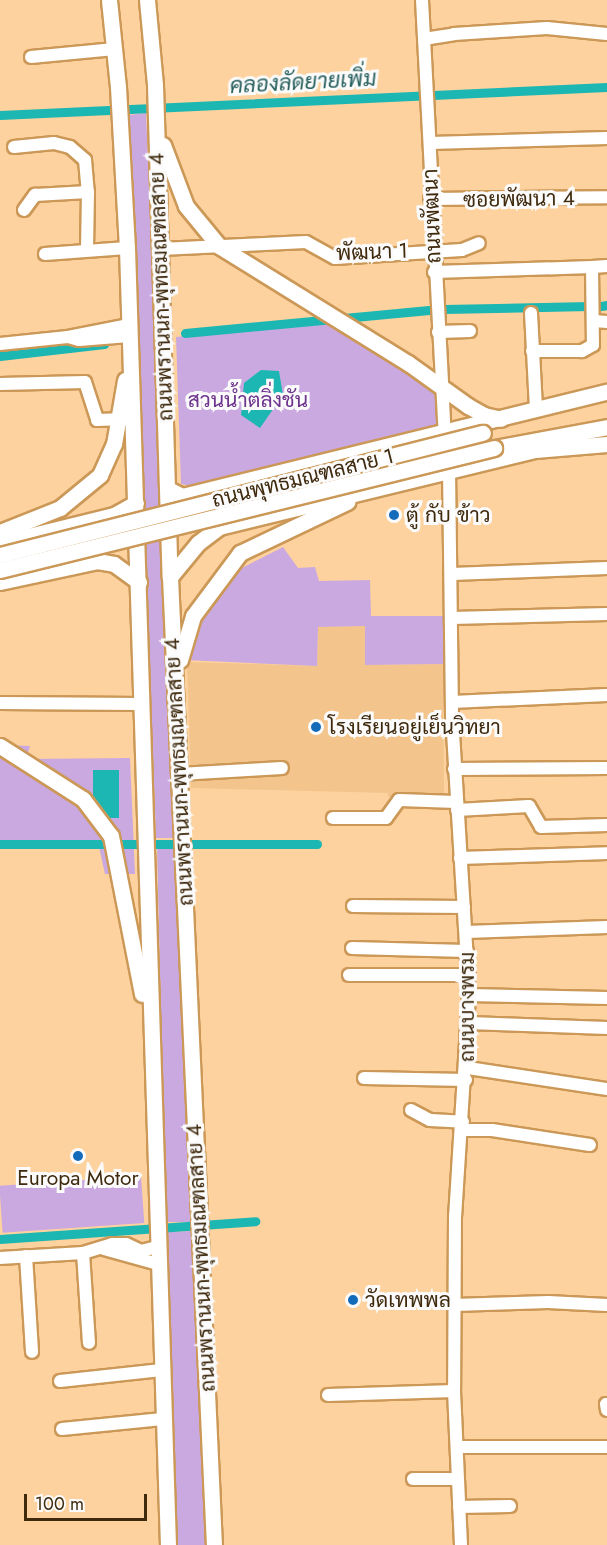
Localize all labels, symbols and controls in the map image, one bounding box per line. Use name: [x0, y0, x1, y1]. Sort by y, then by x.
water label: คลองลัดยายเพิ่ม: [229, 65, 377, 99]
street label: ถนนพรานนก-พุทธมณฑลสาย 4: [144, 152, 178, 422]
street label: ถนนพัฒนา: [418, 168, 446, 264]
street label: ซอยพัฒนา 4: [463, 185, 575, 213]
street label: พัฒนา 1: [336, 238, 408, 266]
park label: สวนน้ำตลิ่งชัน: [188, 387, 308, 413]
street label: ถนนพุทธมณฑลสาย 1: [209, 443, 397, 513]
place label: ตู้ กับ ข้าว: [406, 502, 490, 528]
marker: ตู้ กับ ข้าว: [387, 508, 401, 522]
street label: ถนนพรานนก-พุทธมณฑลสาย 4: [159, 637, 199, 907]
place label: โรงเรียนอยู่เย็นวิทยา: [328, 714, 501, 740]
marker: โรงเรียนอยู่เย็นวิทยา: [309, 720, 323, 734]
street label: ถนนบางพรม: [454, 952, 480, 1062]
street label: ถนนพรานนก-พุทธมณฑลสาย 4: [181, 1123, 221, 1393]
marker: Europa Motor: [71, 1149, 85, 1163]
place label: Europa Motor: [17, 1165, 139, 1191]
place label: วัดเทพพล: [365, 1287, 451, 1313]
marker: วัดเทพพล: [346, 1293, 360, 1307]
scale bar: [27, 1482, 150, 1520]
text: 100 m: [35, 1491, 84, 1517]

